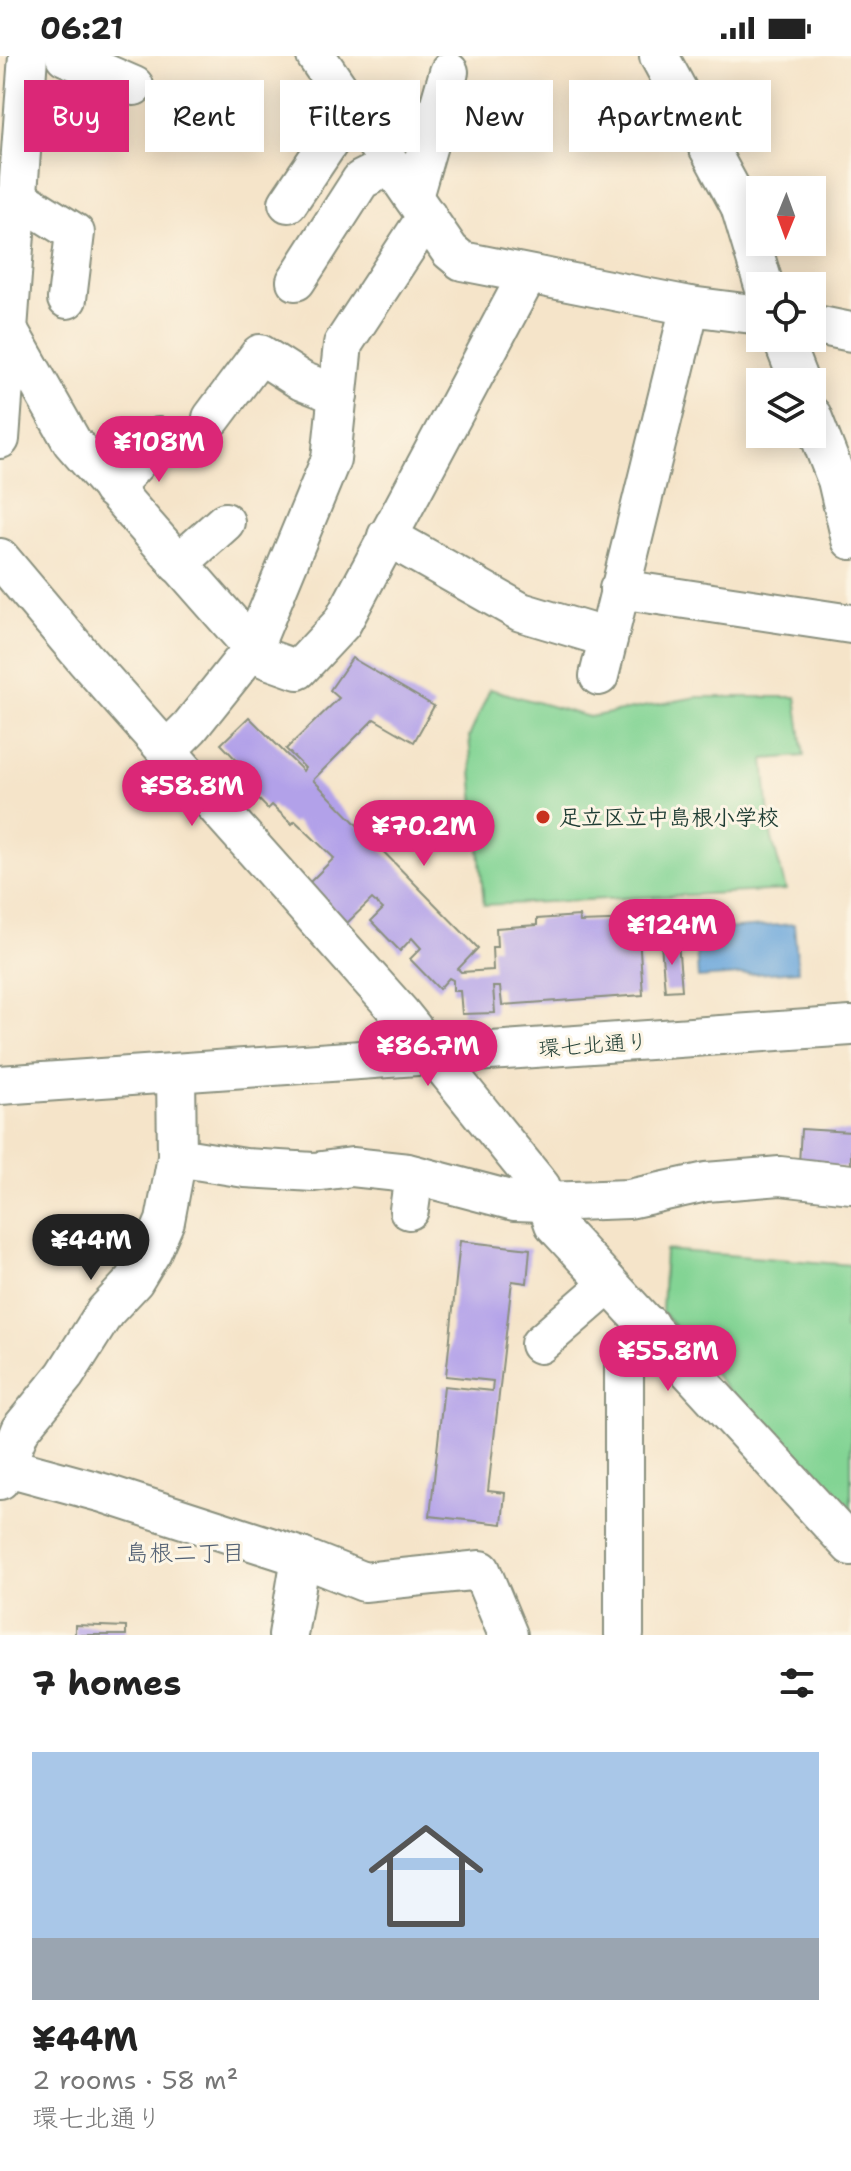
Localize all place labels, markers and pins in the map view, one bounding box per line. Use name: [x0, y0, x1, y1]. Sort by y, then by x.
pin: ¥108M: [103, 416, 215, 484]
pin: ¥58.8M: [127, 760, 257, 828]
pin: ¥70.2M: [359, 800, 489, 868]
place label: 足立区立中島根小学校: [559, 803, 779, 832]
marker: 足立区立中島根小学校: [534, 808, 552, 826]
pin: ¥124M: [616, 899, 728, 967]
pin: ¥86.7M: [363, 1020, 493, 1088]
pin: ¥44M: [44, 1214, 138, 1282]
pin: ¥55.8M: [603, 1325, 733, 1393]

